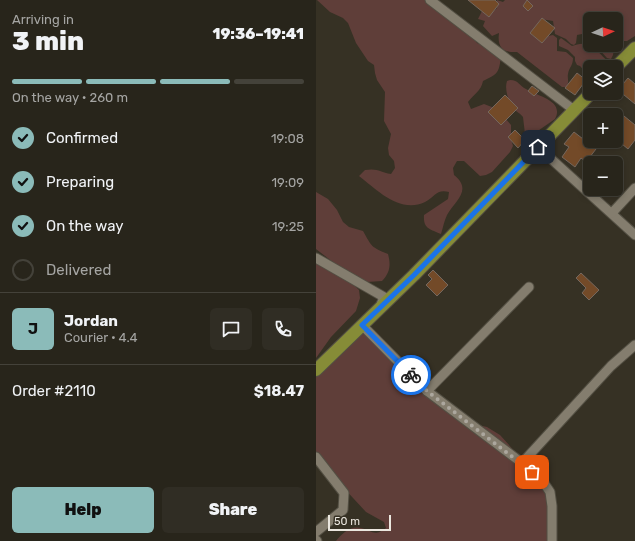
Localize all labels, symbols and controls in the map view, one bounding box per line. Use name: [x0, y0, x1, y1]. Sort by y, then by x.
text: Arriving in: [12, 12, 74, 27]
north arrow: [583, 12, 623, 52]
map controls: [583, 12, 623, 196]
text: 19:36–19:41: [213, 25, 304, 43]
text: 3 min: [12, 26, 84, 57]
button: layers: [583, 60, 623, 100]
text: On the way · 260 m: [12, 90, 128, 105]
button: +: [583, 108, 623, 148]
icon: check: [12, 127, 34, 149]
text: Confirmed: [46, 129, 118, 147]
pin: [521, 130, 555, 164]
text: 19:08: [271, 131, 304, 146]
icon: home: [527, 136, 549, 158]
button: −: [583, 156, 623, 196]
icon: check: [12, 171, 34, 193]
text: Preparing: [46, 173, 114, 191]
text: 19:09: [271, 175, 304, 190]
icon: check: [12, 215, 34, 237]
text: On the way: [46, 217, 124, 235]
text: 19:25: [272, 219, 304, 234]
text: Delivered: [46, 261, 111, 279]
button: chat: [210, 308, 252, 350]
button: phone: [262, 308, 304, 350]
text: Jordan: [64, 312, 118, 330]
text: J: [28, 320, 38, 338]
text: Courier · 4.4: [64, 330, 138, 345]
courier: [391, 355, 431, 395]
icon: bike: [400, 364, 422, 386]
text: Order #2110: [12, 382, 96, 400]
text: $18.47: [254, 382, 304, 400]
pin: [515, 455, 549, 489]
icon: bag: [521, 461, 543, 483]
button: Help: [12, 487, 154, 533]
button: Share: [162, 487, 304, 533]
scale bar: [328, 513, 391, 532]
text: 50 m: [334, 515, 360, 528]

